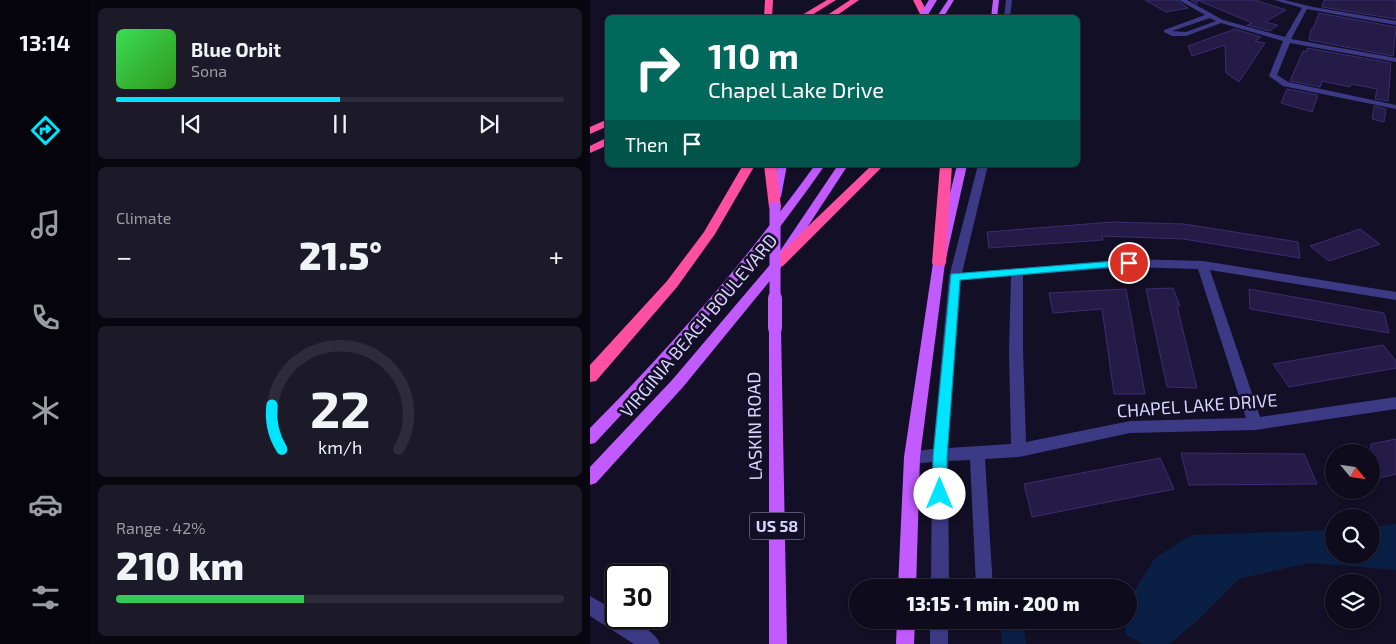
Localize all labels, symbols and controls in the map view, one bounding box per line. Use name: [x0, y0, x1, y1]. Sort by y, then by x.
text: 13:14: [19, 29, 71, 55]
text: 110 m: [708, 34, 799, 76]
icon: right: [625, 35, 690, 100]
text: Blue Orbit: [191, 38, 281, 61]
text: Sona: [191, 61, 227, 80]
text: Chapel Lake Drive: [708, 76, 884, 102]
icon: previous: [177, 110, 205, 138]
icon: pause: [326, 110, 354, 138]
icon: next: [475, 110, 503, 138]
icon: directions: [28, 113, 63, 148]
icon: arrive: [678, 130, 706, 158]
text: Then: [625, 133, 668, 156]
icon: music: [28, 207, 63, 242]
text: Climate: [116, 208, 171, 227]
street label: VIRGINIA BEACH BOULEVARD: [615, 229, 781, 422]
text: 21.5°: [299, 232, 382, 278]
text: −: [116, 239, 132, 273]
text: +: [549, 239, 564, 273]
pin: [1108, 242, 1150, 284]
icon: arrive: [1115, 249, 1143, 277]
icon: phone: [28, 300, 63, 335]
street label: LASKIN ROAD: [742, 371, 766, 481]
text: 22: [310, 376, 370, 438]
street label: CHAPEL LAKE DRIVE: [1116, 388, 1278, 422]
icon: climate: [28, 393, 63, 428]
text: km/h: [318, 436, 362, 458]
north arrow: [1325, 444, 1380, 499]
map controls: [1325, 444, 1380, 629]
position arrow: [913, 467, 965, 519]
icon: car: [28, 487, 63, 522]
button: search: [1325, 509, 1380, 564]
road number: US 58: [750, 512, 804, 540]
text: Range · 42%: [116, 518, 205, 537]
text: 210 km: [116, 542, 244, 588]
speed limit sign: 30: [605, 564, 670, 629]
button: layers: [1325, 574, 1380, 629]
icon: filters: [28, 580, 63, 615]
text: 13:15 · 1 min · 200 m: [907, 592, 1079, 615]

